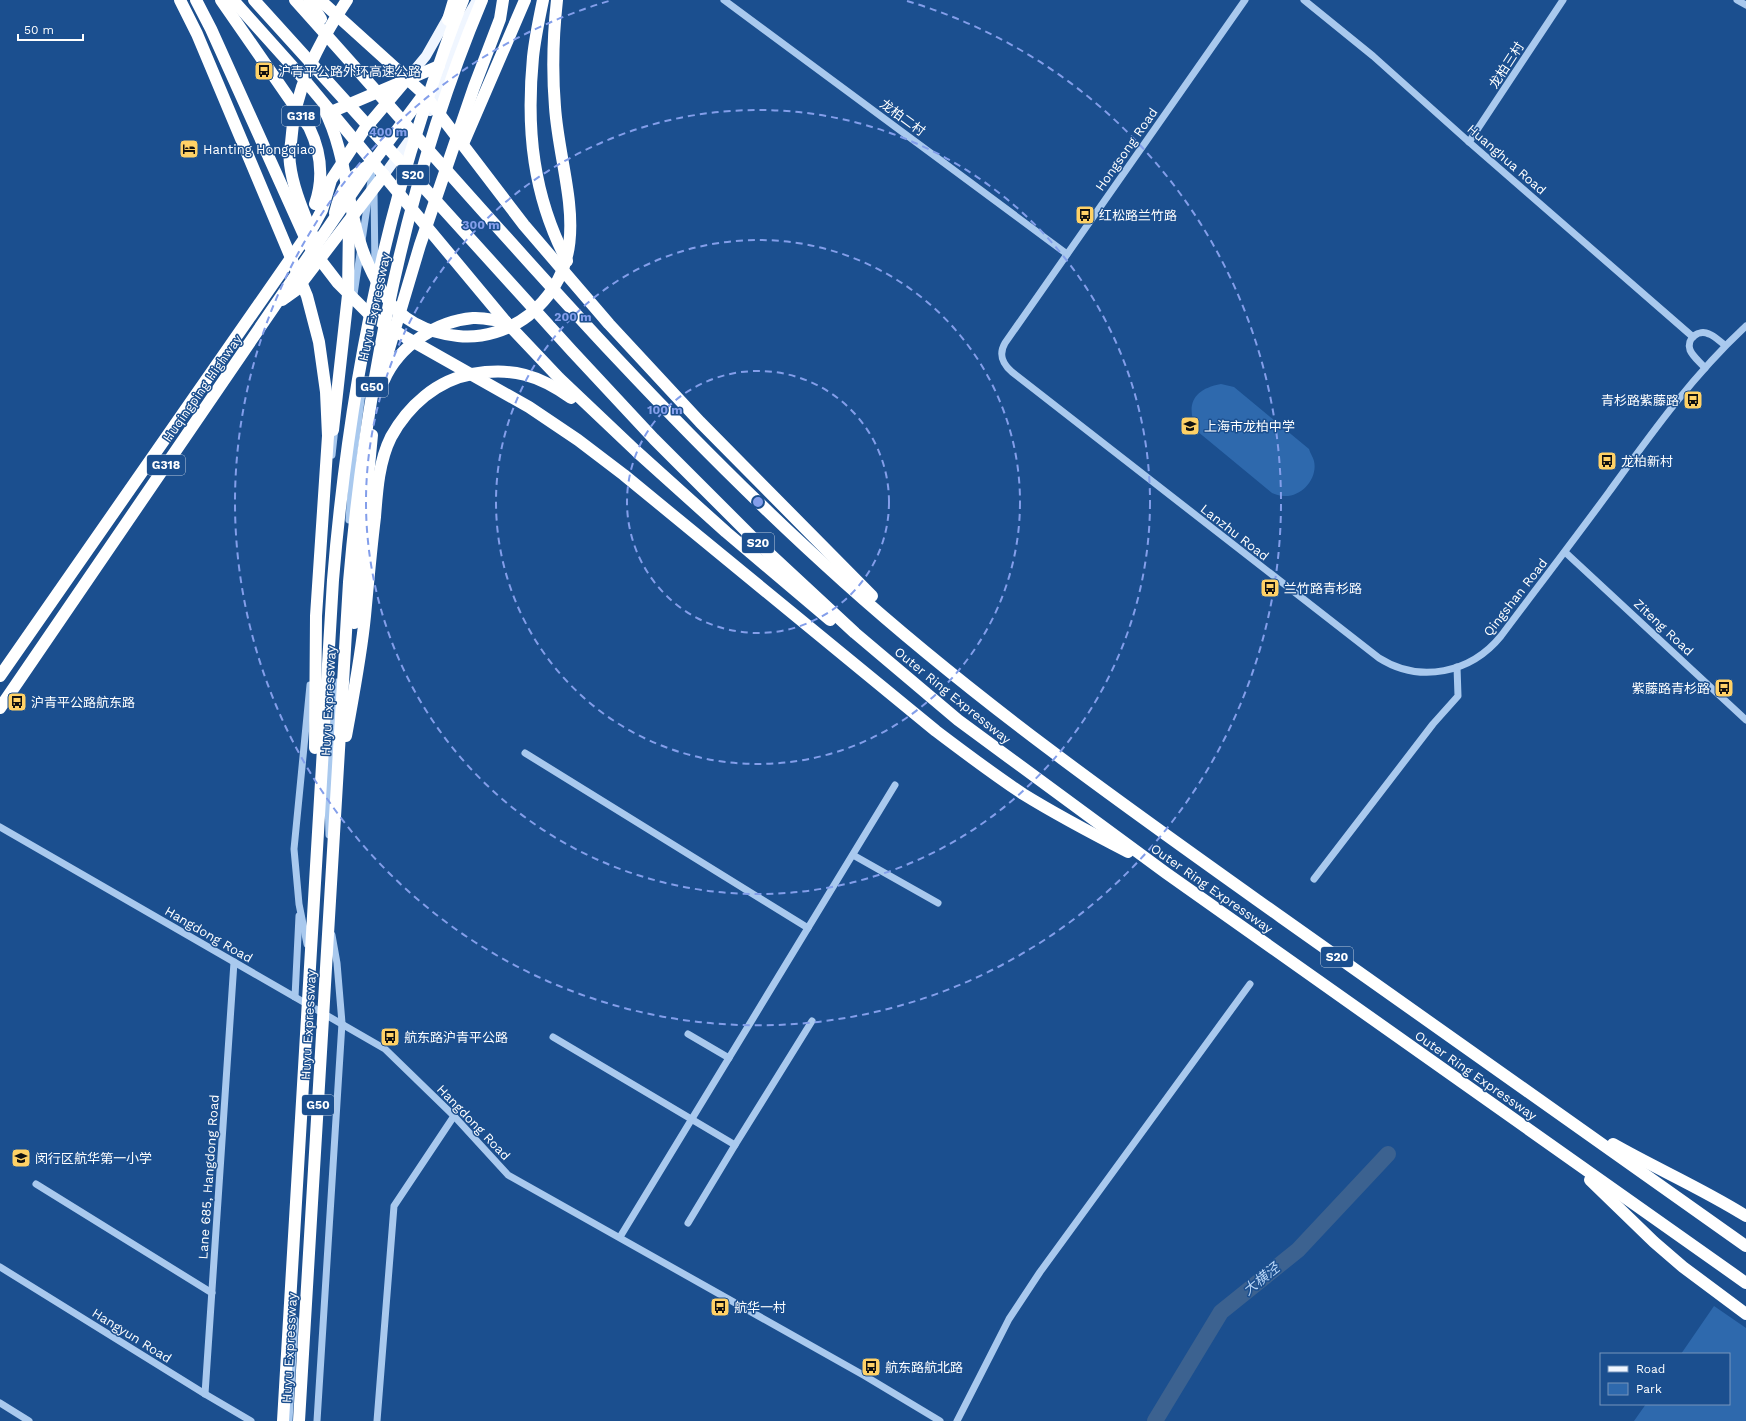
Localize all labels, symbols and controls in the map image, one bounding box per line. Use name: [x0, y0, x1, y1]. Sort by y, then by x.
scale bar: [18, 16, 83, 42]
text: 50 m: [24, 23, 54, 37]
street label: 龙柏三村: [1486, 39, 1527, 91]
bus stop icon: 沪青平公路外环高速公路: [253, 60, 275, 82]
place label: 沪青平公路外环高速公路: [278, 64, 421, 79]
street label: 龙柏二村: [877, 96, 928, 139]
street label: Hongsong Road: [1092, 105, 1161, 194]
road number: G318: [282, 106, 320, 126]
street label: Huanghua Road: [1464, 121, 1549, 198]
text: 400 m: [369, 125, 407, 139]
hotel icon: Hanting Hongqiao: [178, 138, 200, 160]
place label: Hanting Hongqiao: [203, 142, 315, 157]
road number: S20: [397, 165, 429, 185]
bus stop icon: 红松路兰竹路: [1074, 204, 1096, 226]
place label: 红松路兰竹路: [1099, 208, 1177, 223]
text: 300 m: [462, 218, 500, 232]
street label: Huyu Expressway: [356, 251, 393, 363]
text: 200 m: [554, 310, 592, 324]
street label: Huqingping Highway: [160, 332, 245, 445]
road number: G50: [356, 377, 388, 397]
bus stop icon: 青杉路紫藤路: [1682, 389, 1704, 411]
place label: 青杉路紫藤路: [1601, 393, 1679, 408]
text: 100 m: [647, 403, 683, 417]
school or university icon: 上海市龙柏中学: [1179, 415, 1201, 437]
place label: 上海市龙柏中学: [1204, 419, 1295, 434]
bus stop icon: 龙柏新村: [1596, 450, 1618, 472]
place label: 龙柏新村: [1621, 454, 1673, 469]
road number: G318: [147, 455, 185, 475]
centre of rings: [751, 495, 765, 509]
street label: Lanzhu Road: [1198, 501, 1272, 564]
road number: S20: [742, 533, 774, 553]
street label: Qingshan Road: [1480, 555, 1550, 639]
bus stop icon: 兰竹路青杉路: [1259, 577, 1281, 599]
place label: 兰竹路青杉路: [1284, 581, 1362, 596]
street label: Ziteng Road: [1631, 596, 1696, 659]
street label: Outer Ring Expressway: [892, 644, 1014, 747]
street label: Huyu Expressway: [318, 645, 339, 757]
bus stop icon: 紫藤路青杉路: [1713, 677, 1735, 699]
place label: 紫藤路青杉路: [1632, 681, 1710, 696]
bus stop icon: 沪青平公路航东路: [6, 691, 28, 713]
place label: 沪青平公路航东路: [31, 695, 135, 710]
street label: Outer Ring Expressway: [1148, 841, 1276, 936]
street label: Hangdong Road: [162, 903, 255, 966]
road number: S20: [1321, 947, 1353, 967]
street label: Huyu Expressway: [298, 969, 319, 1081]
bus stop icon: 航东路沪青平公路: [379, 1026, 401, 1048]
street label: Outer Ring Expressway: [1412, 1028, 1540, 1123]
place label: 航东路沪青平公路: [404, 1030, 508, 1045]
street label: Hangdong Road: [434, 1082, 513, 1163]
street label: Lane 685, Hangdong Road: [195, 1094, 222, 1260]
road number: G50: [302, 1095, 334, 1115]
school or university icon: 闵行区航华第一小学: [10, 1147, 32, 1169]
place label: 闵行区航华第一小学: [35, 1151, 152, 1166]
water label: 大横泾: [1240, 1258, 1284, 1298]
street label: Huyu Expressway: [279, 1292, 300, 1404]
bus stop icon: 航华一村: [709, 1296, 731, 1318]
place label: 航华一村: [734, 1300, 786, 1315]
street label: Hangyun Road: [89, 1305, 174, 1366]
legend: [1600, 1353, 1730, 1405]
bus stop icon: 航东路航北路: [860, 1356, 882, 1378]
place label: 航东路航北路: [885, 1360, 963, 1375]
text: Road: [1636, 1362, 1665, 1376]
text: Park: [1636, 1382, 1662, 1396]

